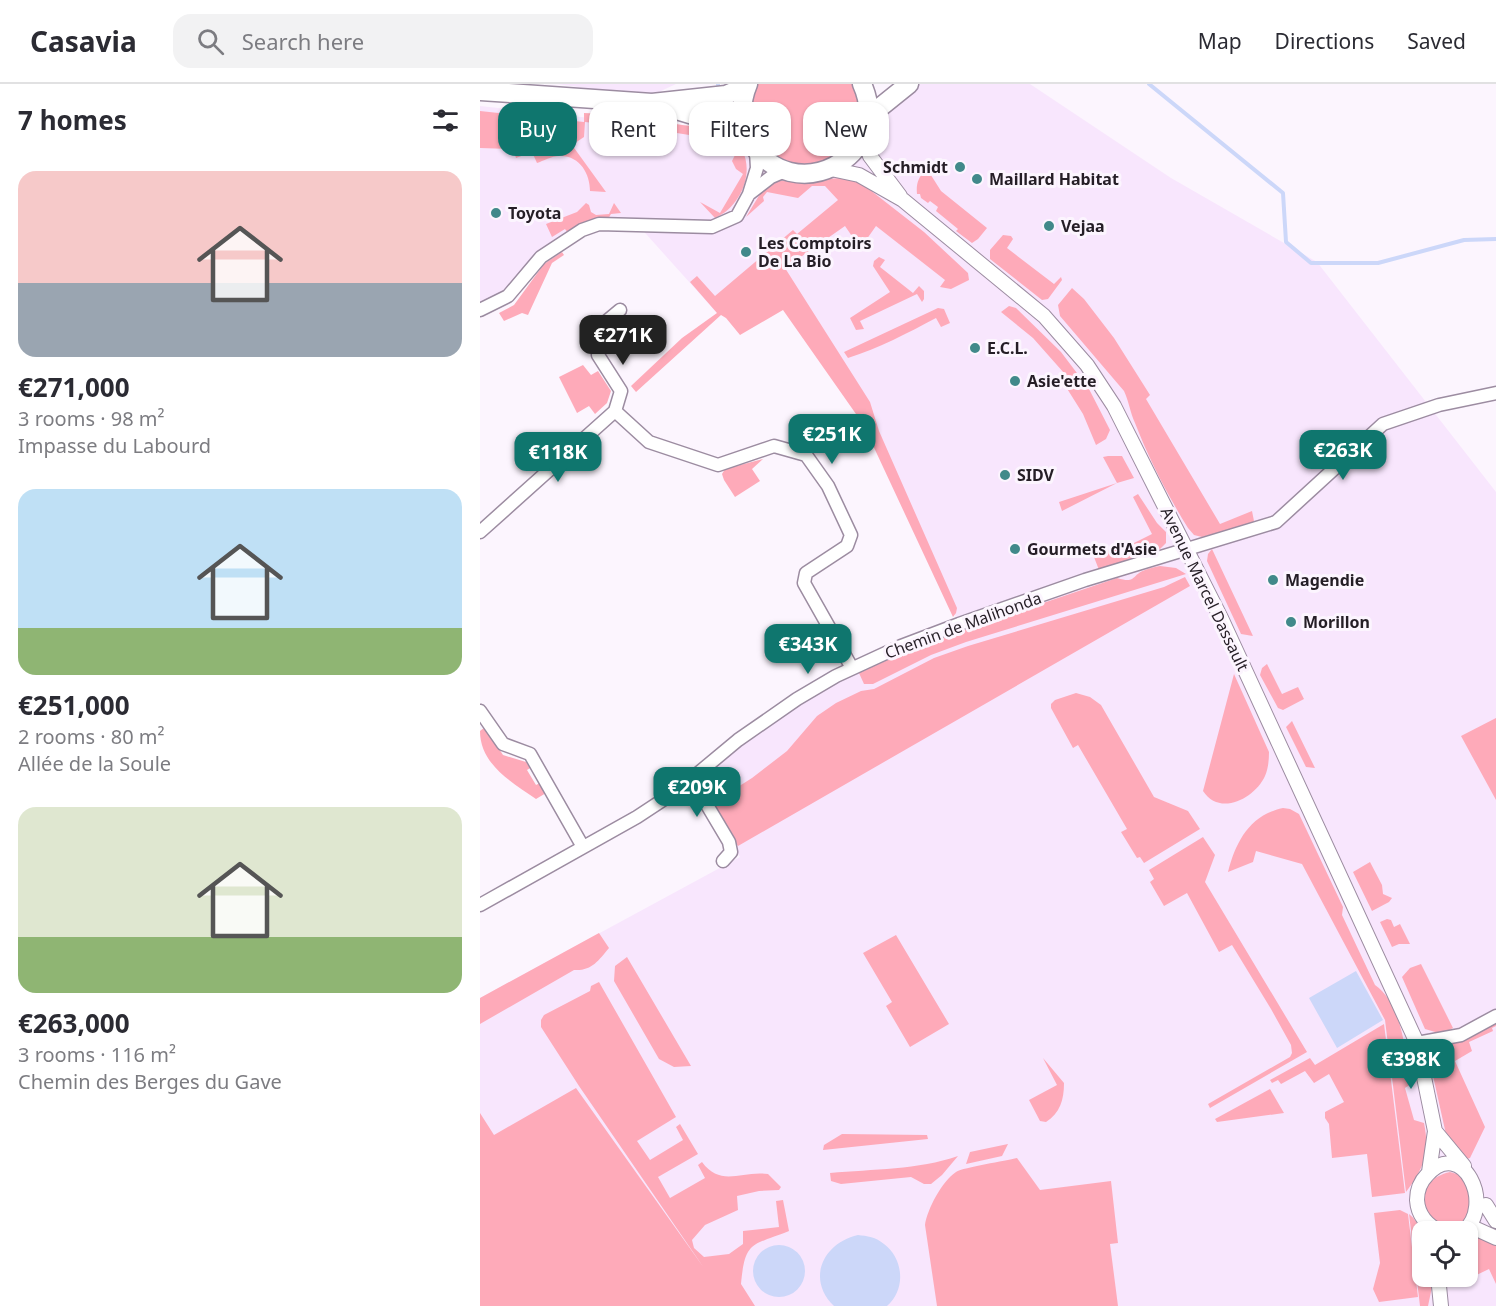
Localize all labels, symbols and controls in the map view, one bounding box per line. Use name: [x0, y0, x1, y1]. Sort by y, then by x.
search box: [173, 14, 593, 68]
text: Casavia: [30, 22, 137, 60]
icon: search: [194, 25, 227, 58]
text: Search here: [242, 26, 364, 56]
text: Map: [1198, 27, 1242, 55]
text: Directions: [1275, 27, 1374, 55]
text: Saved: [1407, 27, 1466, 55]
text: 7 homes: [18, 102, 127, 138]
chip: Buy: [498, 102, 577, 156]
chip: Rent: [589, 102, 677, 156]
chip: Filters: [689, 102, 791, 156]
chip: New: [803, 102, 889, 156]
icon: filters: [429, 104, 462, 137]
place label: Schmidt: [883, 156, 948, 178]
marker: Schmidt: [953, 160, 967, 174]
place label: Maillard Habitat: [989, 168, 1119, 190]
marker: Maillard Habitat: [970, 172, 984, 186]
place label: Toyota: [508, 202, 561, 224]
marker: Toyota: [489, 206, 503, 220]
icon: home: [186, 210, 294, 318]
place label: Vejaa: [1061, 215, 1105, 237]
marker: Vejaa: [1042, 219, 1056, 233]
place label: Les Comptoirs De La Bio: [758, 232, 872, 272]
marker: Les Comptoirs De La Bio: [739, 245, 753, 259]
pin: €271K: [581, 315, 665, 366]
text: €271K: [593, 321, 653, 348]
place label: E.C.L.: [987, 337, 1028, 359]
marker: E.C.L.: [968, 341, 982, 355]
text: €271,000: [18, 369, 130, 405]
place label: Asie'ette: [1027, 370, 1097, 392]
marker: Asie'ette: [1008, 374, 1022, 388]
text: 3 rooms · 98 m²: [18, 405, 165, 432]
pin: €251K: [790, 414, 874, 465]
text: €251K: [802, 420, 862, 447]
pin: €263K: [1301, 430, 1385, 481]
text: Impasse du Labourd: [18, 432, 211, 459]
pin: €118K: [516, 432, 600, 483]
text: €263K: [1313, 436, 1373, 463]
text: €118K: [528, 438, 588, 465]
place label: SIDV: [1017, 464, 1055, 486]
marker: SIDV: [998, 468, 1012, 482]
street label: Avenue Marcel Dassault: [1156, 503, 1254, 675]
icon: home: [186, 528, 294, 636]
place label: Gourmets d'Asie: [1027, 538, 1157, 560]
marker: Gourmets d'Asie: [1008, 542, 1022, 556]
place label: Magendie: [1285, 569, 1364, 591]
marker: Magendie: [1266, 573, 1280, 587]
street label: Chemin de Malihonda: [882, 586, 1044, 664]
place label: Morillon: [1303, 611, 1370, 633]
marker: Morillon: [1284, 615, 1298, 629]
pin: €343K: [766, 624, 850, 675]
text: €343K: [778, 630, 838, 657]
text: €251,000: [18, 687, 130, 723]
text: 2 rooms · 80 m²: [18, 723, 165, 750]
text: Allée de la Soule: [18, 750, 171, 777]
pin: €209K: [655, 767, 739, 818]
text: €209K: [667, 773, 727, 800]
icon: home: [186, 846, 294, 954]
text: €263,000: [18, 1005, 130, 1041]
pin: €398K: [1369, 1039, 1453, 1090]
text: 3 rooms · 116 m²: [18, 1041, 176, 1068]
text: €398K: [1381, 1045, 1441, 1072]
text: Chemin des Berges du Gave: [18, 1068, 282, 1095]
map controls: [1412, 1221, 1478, 1287]
button: locate: [1412, 1221, 1478, 1287]

